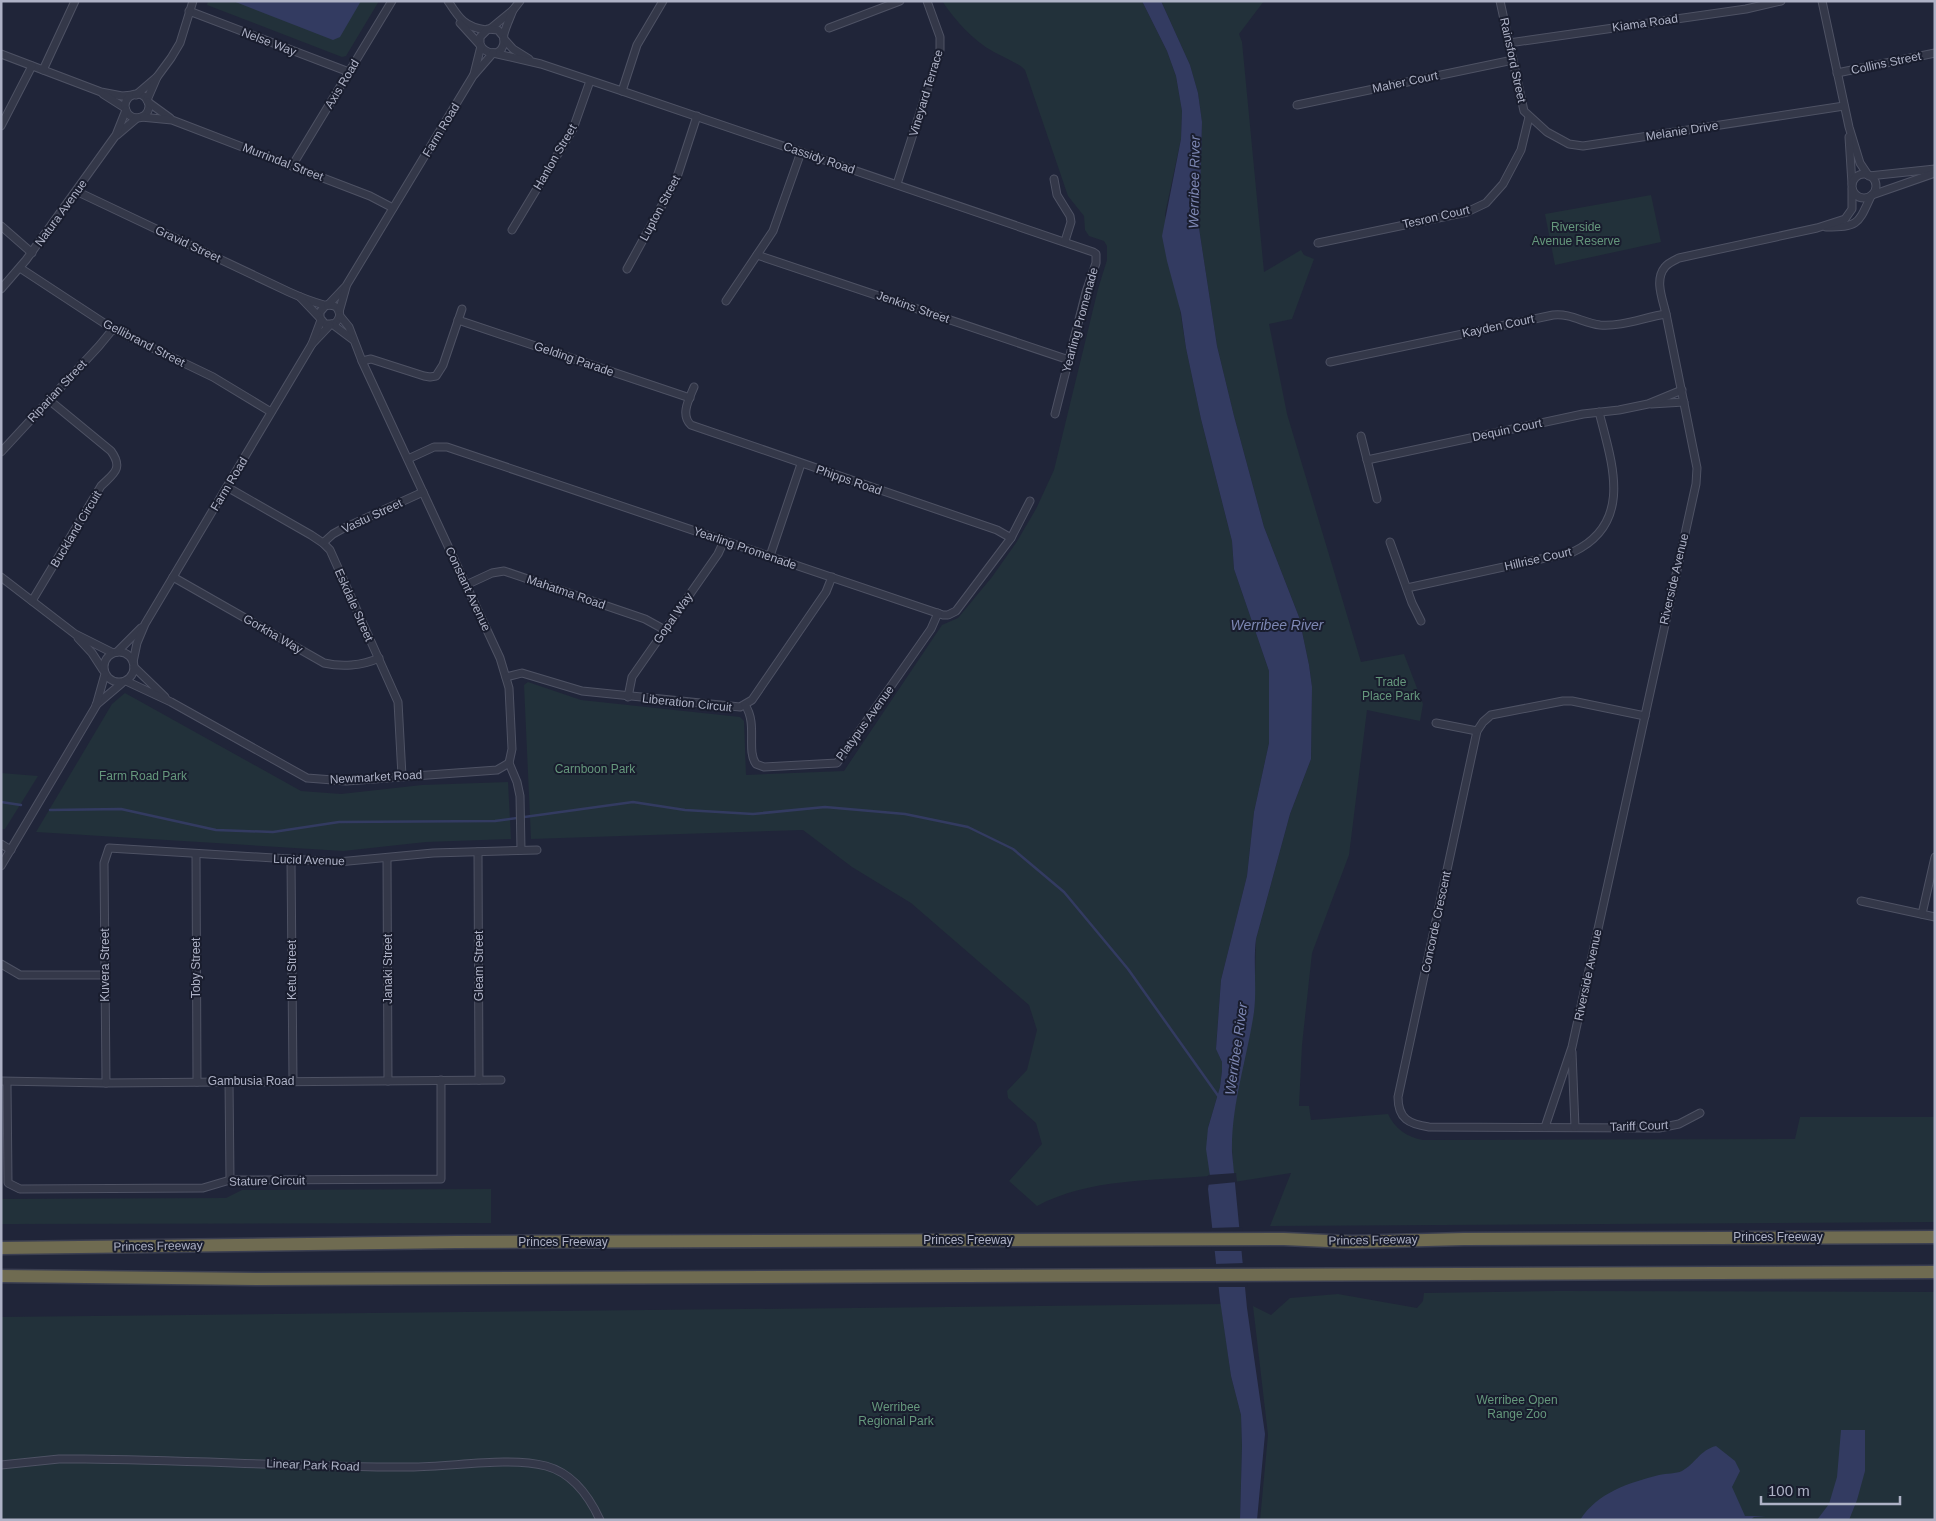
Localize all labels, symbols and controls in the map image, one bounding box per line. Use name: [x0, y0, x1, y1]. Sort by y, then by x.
street label: Kiama Road: [1611, 11, 1679, 35]
street label: Rainsford Street: [1497, 16, 1529, 105]
street label: Nelse Way: [240, 25, 298, 59]
street label: Vineyard Terrace: [906, 47, 946, 138]
street label: Collins Street: [1850, 49, 1923, 77]
street label: Axis Road: [322, 57, 362, 111]
street label: Maher Court: [1371, 68, 1440, 96]
street label: Farm Road: [420, 101, 462, 159]
street label: Melanie Drive: [1645, 118, 1720, 144]
street label: Hanlon Street: [531, 121, 580, 192]
water label: Werribee River: [1185, 134, 1203, 229]
street label: Cassidy Road: [781, 139, 857, 177]
street label: Murrindal Street: [241, 140, 326, 184]
street label: Lupton Street: [637, 172, 683, 243]
street label: Natura Avenue: [32, 177, 90, 249]
street label: Tesron Court: [1401, 202, 1472, 232]
park label: Riverside Avenue Reserve: [1532, 220, 1621, 248]
street label: Gravid Street: [153, 223, 224, 266]
street label: Yearling Promenade: [1059, 266, 1101, 374]
street label: Jenkins Street: [875, 288, 952, 326]
street label: Kayden Court: [1461, 311, 1536, 340]
street label: Gellibrand Street: [101, 316, 188, 370]
street label: Gelding Parade: [532, 339, 616, 379]
street label: Riparian Street: [25, 356, 90, 425]
street label: Dequin Court: [1471, 416, 1544, 444]
street label: Farm Road: [208, 455, 250, 513]
street label: Phipps Road: [814, 462, 884, 498]
street label: Buckland Circuit: [48, 488, 105, 570]
street label: Vastu Street: [340, 496, 405, 536]
street label: Yearling Promenade: [692, 524, 799, 572]
street label: Riverside Avenue: [1657, 532, 1691, 626]
street label: Hillrise Court: [1503, 544, 1574, 574]
street label: Constant Avenue: [442, 545, 494, 634]
street label: Eskdale Street: [332, 567, 377, 644]
street label: Mahatma Road: [525, 572, 607, 612]
street label: Gopal Way: [650, 590, 696, 646]
street label: Gorkha Way: [241, 611, 305, 657]
water label: Werribee River: [1230, 617, 1325, 633]
park label: Trade Place Park: [1362, 675, 1421, 703]
street label: Platypus Avenue: [833, 683, 897, 763]
street label: Liberation Circuit: [641, 691, 733, 715]
park label: Carnboon Park: [555, 762, 636, 776]
street label: Newmarket Road: [329, 768, 423, 786]
park label: Farm Road Park: [99, 769, 188, 783]
street label: Lucid Avenue: [273, 852, 345, 868]
street label: Concorde Crescent: [1418, 869, 1454, 974]
street label: Kuvera Street: [98, 928, 112, 1002]
street label: Riverside Avenue: [1571, 928, 1605, 1022]
street label: Gleam Street: [472, 930, 486, 1001]
street label: Janaki Street: [381, 933, 395, 1004]
street label: Toby Street: [189, 937, 203, 998]
street label: Ketu Street: [285, 939, 299, 1000]
water label: Werribee River: [1222, 1000, 1251, 1096]
street label: Gambusia Road: [208, 1074, 294, 1088]
street label: Tariff Court: [1610, 1118, 1669, 1134]
street label: Stature Circuit: [229, 1173, 306, 1189]
street label: Princes Freeway: [1733, 1230, 1823, 1244]
street label: Princes Freeway: [1328, 1232, 1418, 1248]
street label: Princes Freeway: [923, 1233, 1013, 1247]
street label: Princes Freeway: [518, 1235, 608, 1249]
street label: Princes Freeway: [113, 1238, 203, 1254]
park label: Werribee Open Range Zoo: [1476, 1393, 1558, 1421]
park label: Werribee Regional Park: [858, 1400, 935, 1428]
street label: Linear Park Road: [266, 1456, 360, 1474]
scale bar: [1761, 1474, 1900, 1506]
text: 100 m: [1768, 1482, 1810, 1499]

